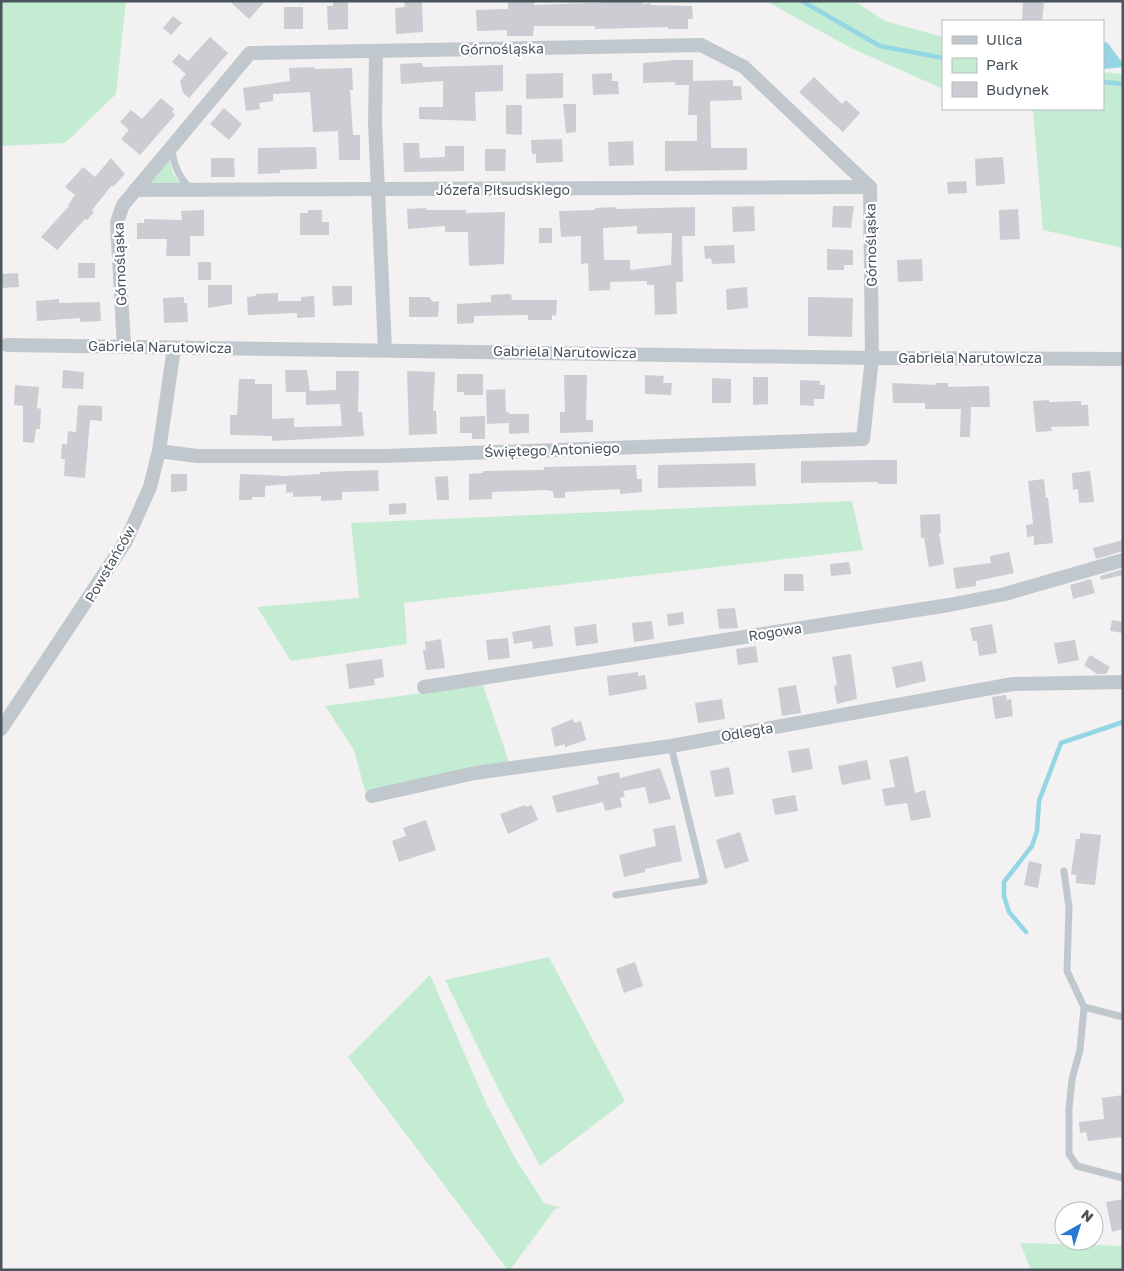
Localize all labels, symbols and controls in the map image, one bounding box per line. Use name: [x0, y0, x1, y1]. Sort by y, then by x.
legend: [942, 20, 1104, 110]
text: Ulica: [986, 30, 1022, 48]
street label: Górnośląska: [460, 39, 544, 58]
text: Park: [986, 55, 1019, 73]
text: Budynek: [986, 80, 1050, 98]
street label: Józefa Piłsudskiego: [436, 181, 570, 198]
street label: Górnośląska: [861, 203, 880, 287]
street label: Górnośląska: [110, 222, 129, 306]
street label: Gabriela Narutowicza: [88, 337, 232, 356]
street label: Gabriela Narutowicza: [493, 342, 637, 361]
street label: Gabriela Narutowicza: [898, 349, 1042, 366]
street label: Świętego Antoniego: [484, 439, 620, 460]
street label: Powstańców: [81, 523, 138, 605]
street label: Rogowa: [747, 619, 803, 644]
street label: Odległa: [719, 719, 774, 744]
north arrow: [1054, 1201, 1104, 1251]
text: N: [1078, 1206, 1097, 1225]

